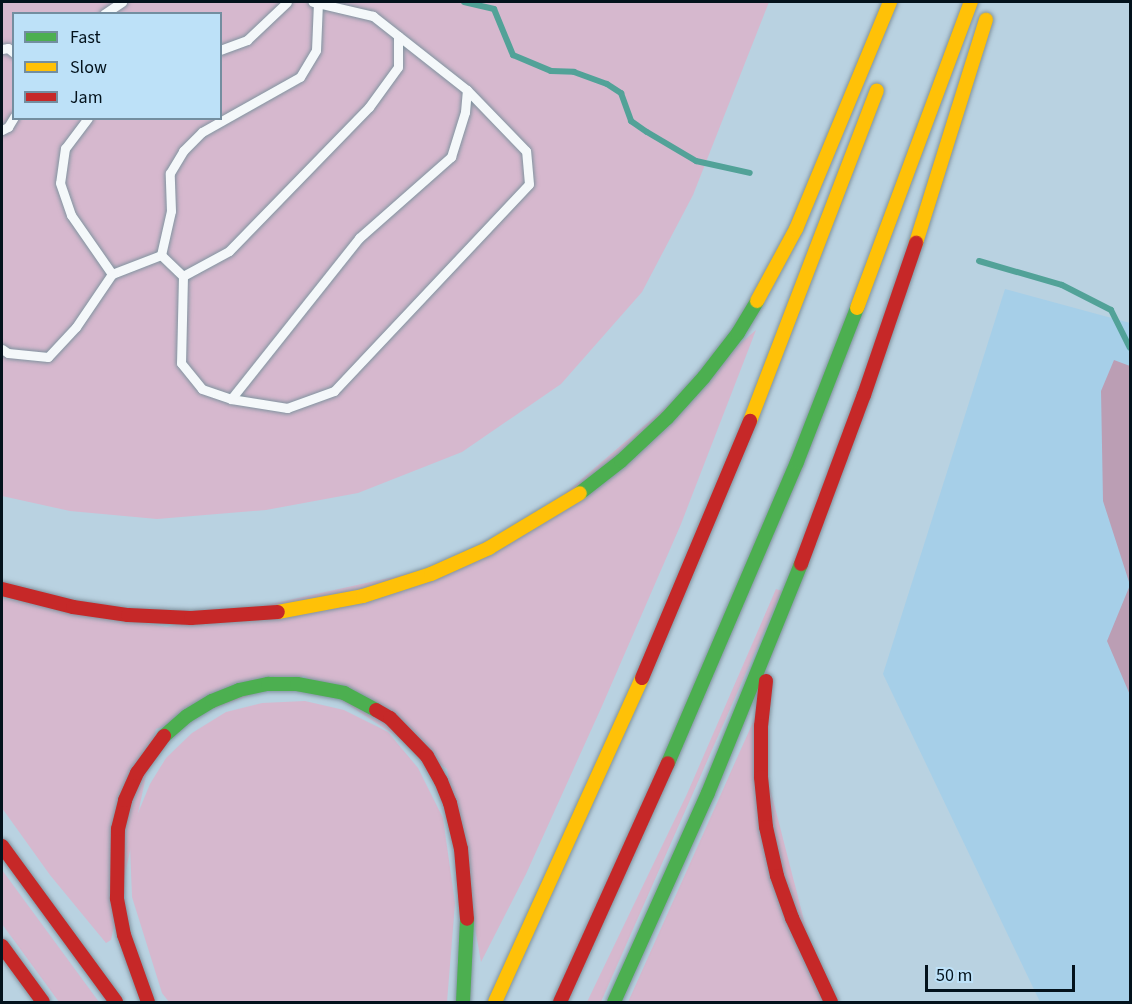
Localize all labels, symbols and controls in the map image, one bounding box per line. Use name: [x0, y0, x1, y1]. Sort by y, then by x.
legend: [12, 12, 222, 120]
text: Fast: [70, 25, 101, 50]
text: Slow: [70, 55, 107, 80]
text: Jam: [70, 85, 103, 110]
scale bar: [928, 953, 1078, 991]
text: 50 m: [936, 963, 972, 988]

